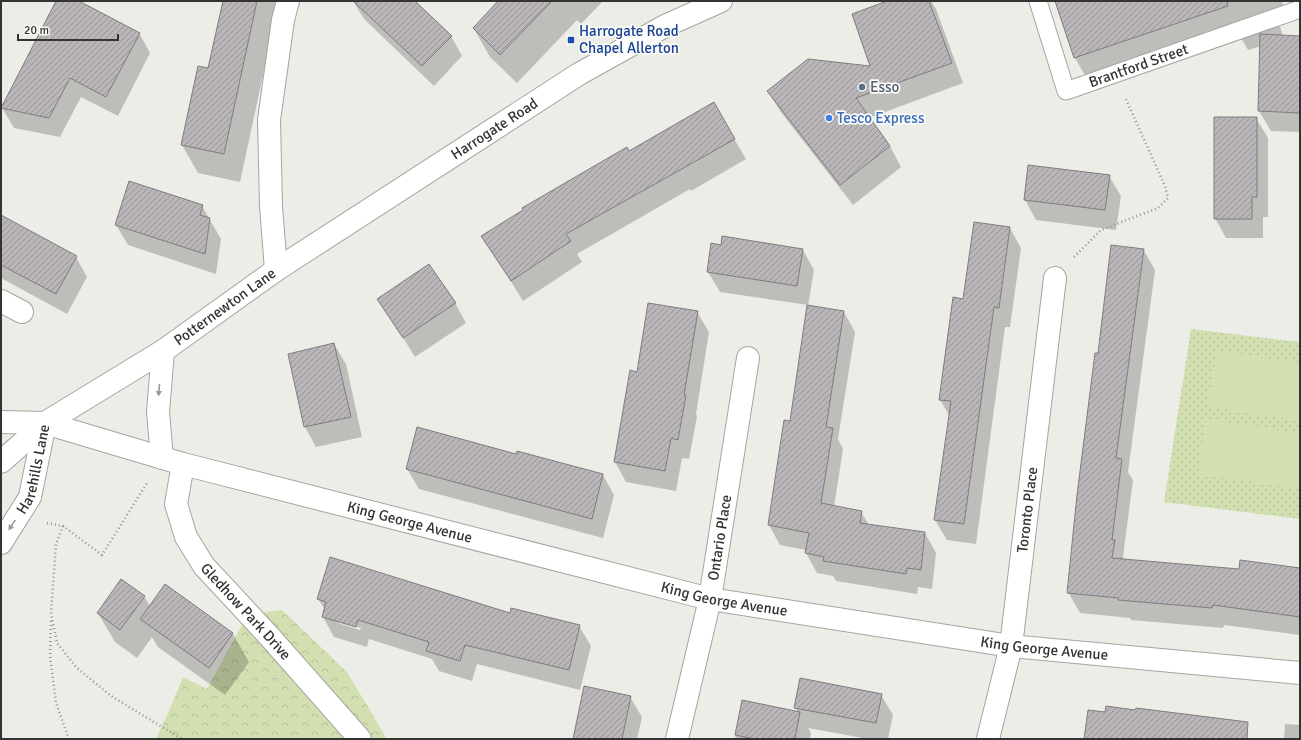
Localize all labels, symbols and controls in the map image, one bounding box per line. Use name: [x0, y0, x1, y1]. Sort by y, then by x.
scale bar: [18, 16, 118, 42]
place label: Harrogate Road Chapel Allerton: [579, 22, 679, 57]
text: 20 m: [24, 23, 49, 38]
marker: Harrogate Road Chapel Allerton: [566, 35, 576, 45]
street label: Brantford Street: [1086, 40, 1191, 91]
place label: Esso: [870, 78, 900, 96]
marker: Esso: [857, 82, 867, 92]
street label: Harrogate Road: [448, 94, 541, 163]
place label: Tesco Express: [837, 109, 925, 127]
marker: Tesco Express: [824, 113, 834, 123]
street label: Potternewton Lane: [170, 264, 279, 349]
one-way arrow: [156, 384, 163, 396]
street label: Harehills Lane: [13, 423, 53, 517]
street label: Toronto Place: [1013, 466, 1041, 554]
street label: Ontario Place: [704, 493, 735, 582]
street label: King George Avenue: [345, 497, 474, 547]
one-way arrow: [8, 520, 16, 531]
street label: Gledhow Park Drive: [197, 559, 295, 664]
street label: King George Avenue: [659, 578, 789, 620]
street label: King George Avenue: [979, 632, 1109, 664]

